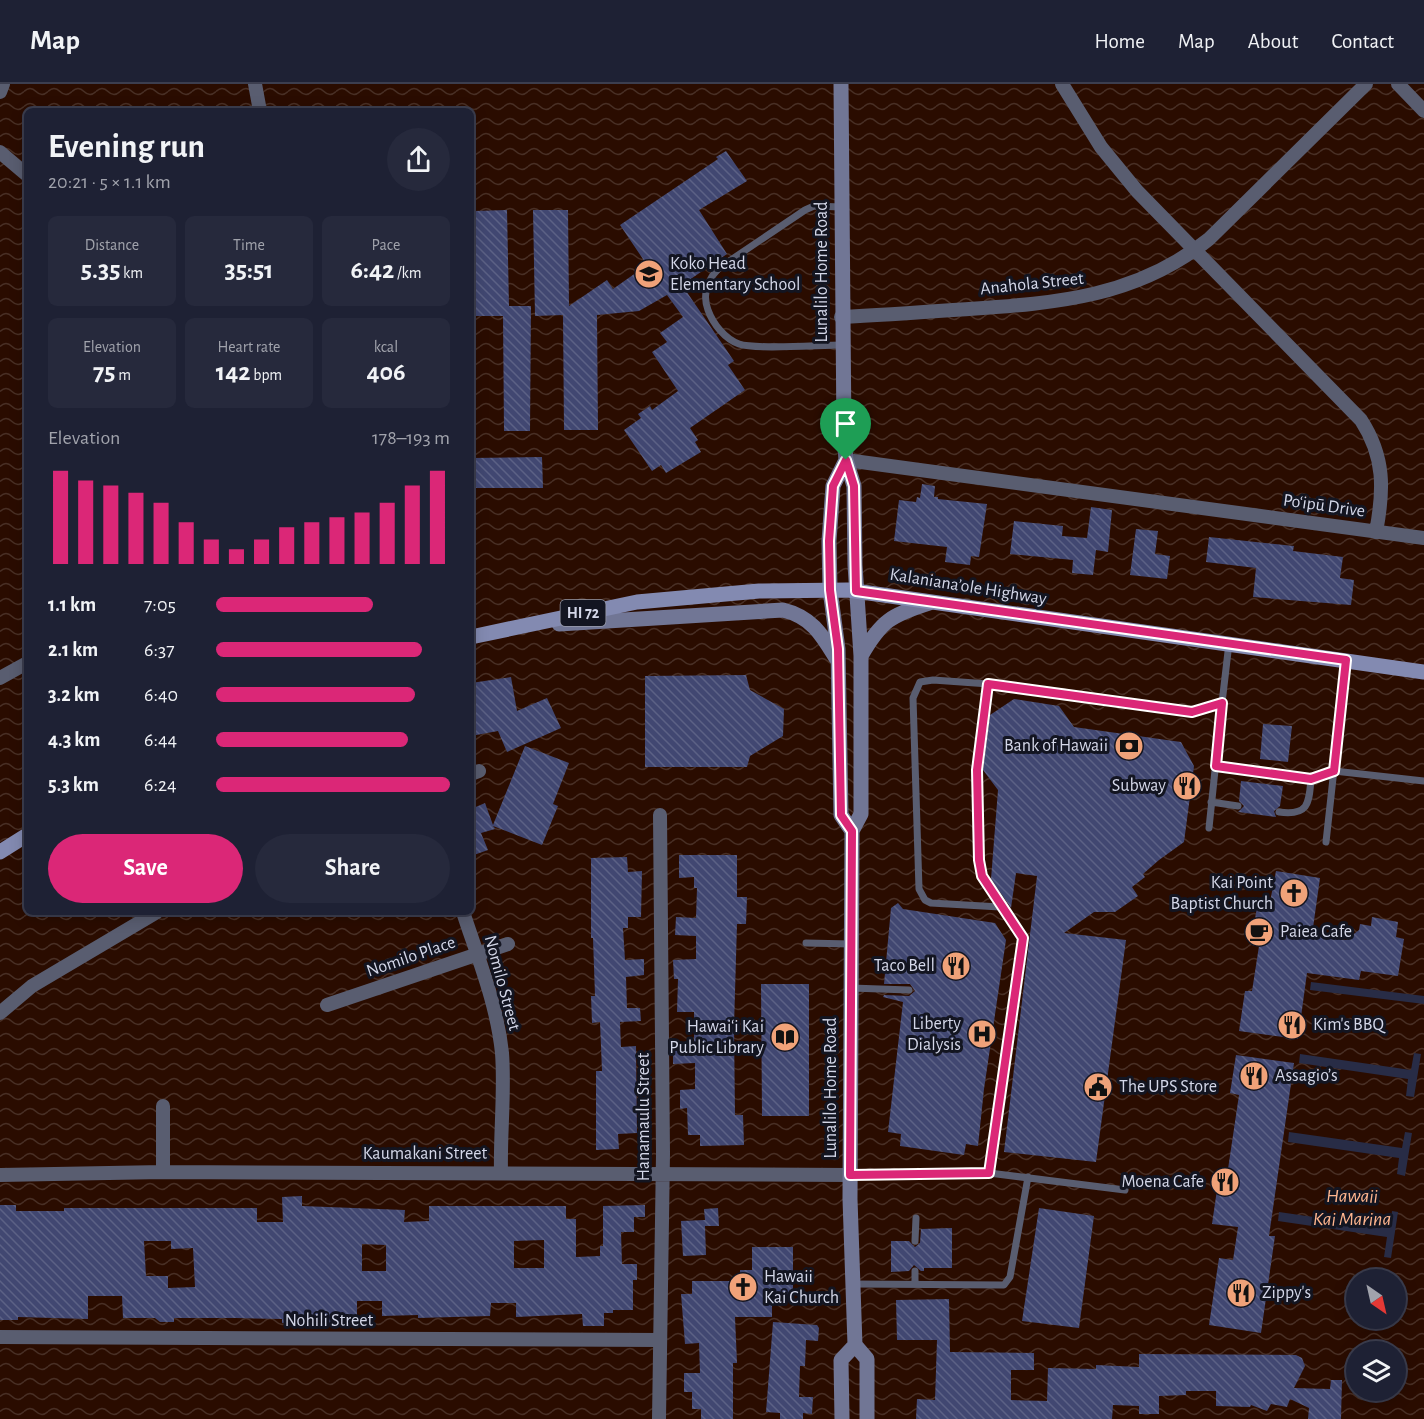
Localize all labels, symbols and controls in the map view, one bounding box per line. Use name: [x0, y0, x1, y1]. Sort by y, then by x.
text: Map: [30, 27, 80, 55]
text: Home: [1094, 31, 1145, 52]
text: Map: [1178, 31, 1215, 52]
text: About: [1248, 31, 1298, 52]
text: Contact: [1331, 31, 1394, 52]
button: share: [387, 128, 450, 191]
text: Evening run: [48, 131, 205, 164]
text: 20:21 · 5 × 1.1 km: [48, 172, 171, 192]
street label: Lunalilo Home Road: [813, 201, 831, 343]
text: Distance: [85, 237, 139, 253]
text: Time: [233, 237, 265, 253]
text: Pace: [372, 237, 400, 253]
place label: Koko Head Elementary School: [670, 255, 801, 294]
text: 5.35: [81, 257, 120, 283]
text: 35:51: [225, 257, 273, 283]
text: 6:42: [350, 257, 394, 283]
school or university icon: Koko Head Elementary School: [633, 258, 665, 290]
text: km: [120, 265, 143, 281]
text: /km: [394, 265, 422, 281]
street label: Anahola Street: [979, 270, 1085, 298]
text: Elevation: [83, 339, 141, 355]
text: Heart rate: [218, 339, 280, 355]
text: kcal: [374, 339, 398, 355]
text: 75: [93, 359, 116, 385]
text: 142: [216, 359, 251, 385]
text: 406: [366, 359, 406, 385]
text: m: [116, 367, 131, 383]
text: bpm: [251, 367, 282, 383]
pin: [820, 398, 871, 460]
icon: arrive: [829, 407, 862, 440]
text: Elevation: [48, 428, 120, 448]
text: 178–193 m: [372, 428, 450, 448]
street label: Po‘ipū Drive: [1282, 491, 1366, 521]
street label: Kalaniana’ole Highway: [888, 566, 1048, 608]
text: 1.1 km: [48, 595, 96, 615]
text: 7:05: [144, 595, 176, 615]
road number: HI 72: [560, 600, 606, 626]
text: 2.1 km: [48, 640, 98, 660]
text: 6:37: [144, 640, 175, 660]
text: 3.2 km: [48, 685, 100, 705]
text: 6:40: [144, 685, 178, 705]
text: 4.3 km: [48, 730, 100, 750]
text: 6:44: [144, 730, 177, 750]
bank icon: Bank of Hawaii: [1113, 730, 1145, 762]
place label: Bank of Hawaii: [1004, 737, 1108, 755]
restaurant icon: Subway: [1171, 770, 1203, 802]
text: 5.3 km: [48, 775, 99, 795]
text: 6:24: [144, 775, 177, 795]
place label: Subway: [1112, 777, 1166, 795]
button: Save: [48, 834, 243, 903]
button: Share: [255, 834, 450, 903]
place label: Kai Point Baptist Church: [1171, 874, 1273, 913]
church icon: Kai Point Baptist Church: [1278, 877, 1310, 909]
cafe icon: Paiea Cafe: [1243, 916, 1275, 948]
place label: Paiea Cafe: [1280, 923, 1352, 941]
street label: Nomilo Place: [364, 933, 458, 981]
street label: Nomilo Street: [481, 933, 523, 1033]
restaurant icon: Taco Bell: [940, 950, 972, 982]
place label: Taco Bell: [874, 957, 935, 975]
restaurant icon: Kim's BBQ: [1276, 1009, 1308, 1041]
place label: Liberty Dialysis: [907, 1015, 961, 1054]
place label: Kim's BBQ: [1313, 1016, 1386, 1034]
street label: Lunalilo Home Road: [822, 1017, 840, 1159]
place label: Hawaiʻi Kai Public Library: [669, 1018, 764, 1057]
hospital icon: Liberty Dialysis: [966, 1018, 998, 1050]
library icon: Hawaiʻi Kai Public Library: [769, 1021, 801, 1053]
street label: Hanamaulu Street: [635, 1053, 653, 1181]
restaurant icon: Assagio’s: [1238, 1060, 1270, 1092]
place label: Assagio’s: [1275, 1067, 1338, 1085]
public building icon: The UPS Store: [1082, 1071, 1114, 1103]
place label: The UPS Store: [1119, 1078, 1217, 1096]
street label: Kaumakani Street: [363, 1145, 488, 1163]
restaurant icon: Moena Cafe: [1209, 1166, 1241, 1198]
place label: Moena Cafe: [1122, 1173, 1204, 1191]
water label: Hawaii Kai Marina: [1313, 1186, 1391, 1229]
place label: Hawaii Kai Church: [764, 1268, 839, 1307]
north arrow: [1346, 1269, 1406, 1329]
map controls: [1346, 1269, 1406, 1401]
church icon: Hawaii Kai Church: [727, 1271, 759, 1303]
restaurant icon: Zippy's: [1225, 1277, 1257, 1309]
place label: Zippy's: [1262, 1284, 1311, 1302]
street label: Nohili Street: [285, 1312, 374, 1330]
button: layers: [1346, 1341, 1406, 1401]

